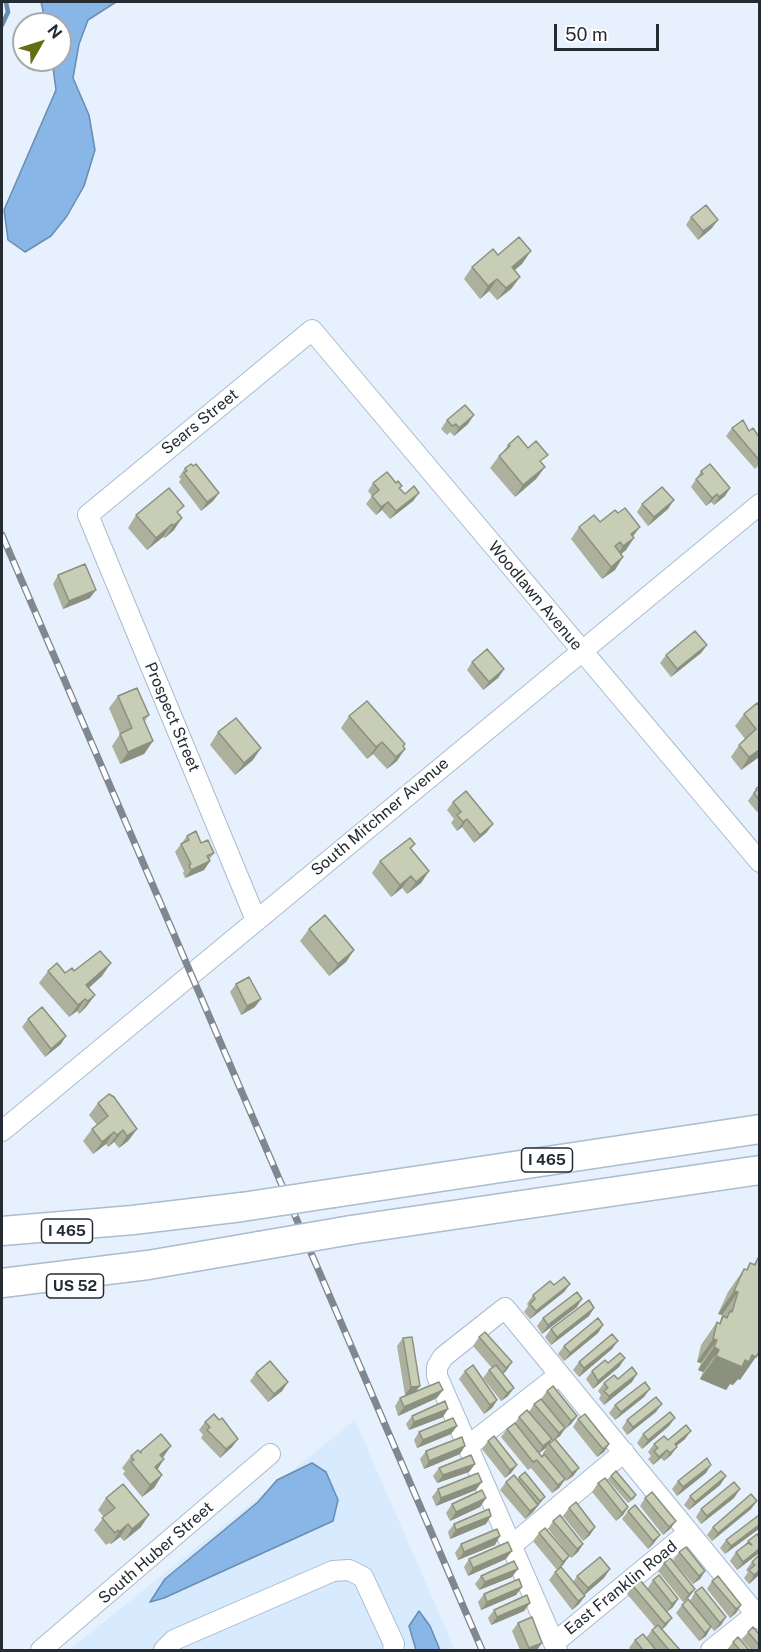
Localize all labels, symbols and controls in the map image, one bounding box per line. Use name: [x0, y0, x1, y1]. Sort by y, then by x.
north arrow: [12, 12, 72, 72]
scale bar: [557, 12, 662, 50]
text: N: [43, 21, 66, 42]
text: 50 m: [565, 24, 608, 45]
street label: Sears Street: [158, 385, 242, 459]
street label: Woodlawn Avenue: [484, 538, 586, 654]
street label: Prospect Street: [140, 659, 204, 775]
street label: South Mitchner Avenue: [307, 754, 453, 880]
road number: I 465: [522, 1148, 572, 1172]
road number: I 465: [42, 1219, 92, 1243]
road number: US 52: [46, 1274, 104, 1298]
street label: South Huber Street: [95, 1498, 217, 1608]
street label: East Franklin Road: [561, 1537, 681, 1639]

